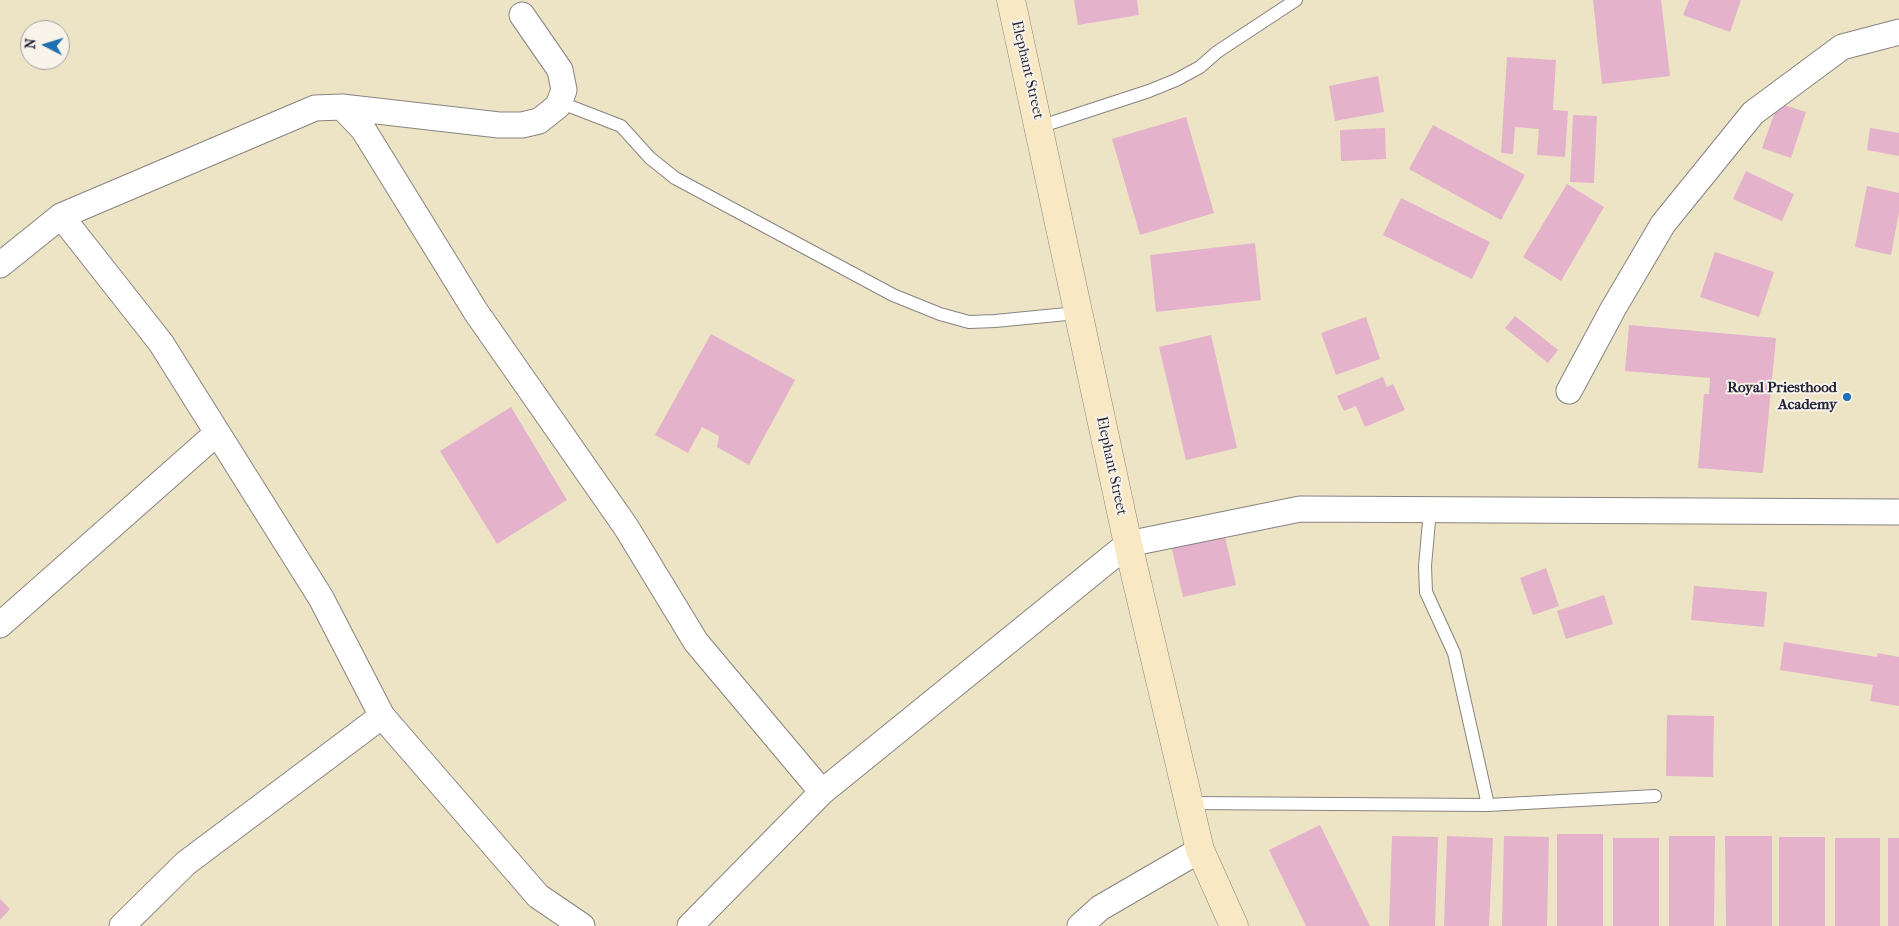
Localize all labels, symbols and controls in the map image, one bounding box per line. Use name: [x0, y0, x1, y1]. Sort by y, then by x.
street label: Elephant Street: [1007, 19, 1047, 121]
north arrow: [20, 20, 70, 70]
text: N: [22, 38, 39, 50]
place label: Royal Priesthood Academy: [1727, 379, 1837, 414]
marker: Royal Priesthood Academy: [1841, 391, 1853, 403]
street label: Elephant Street: [1092, 415, 1130, 517]

